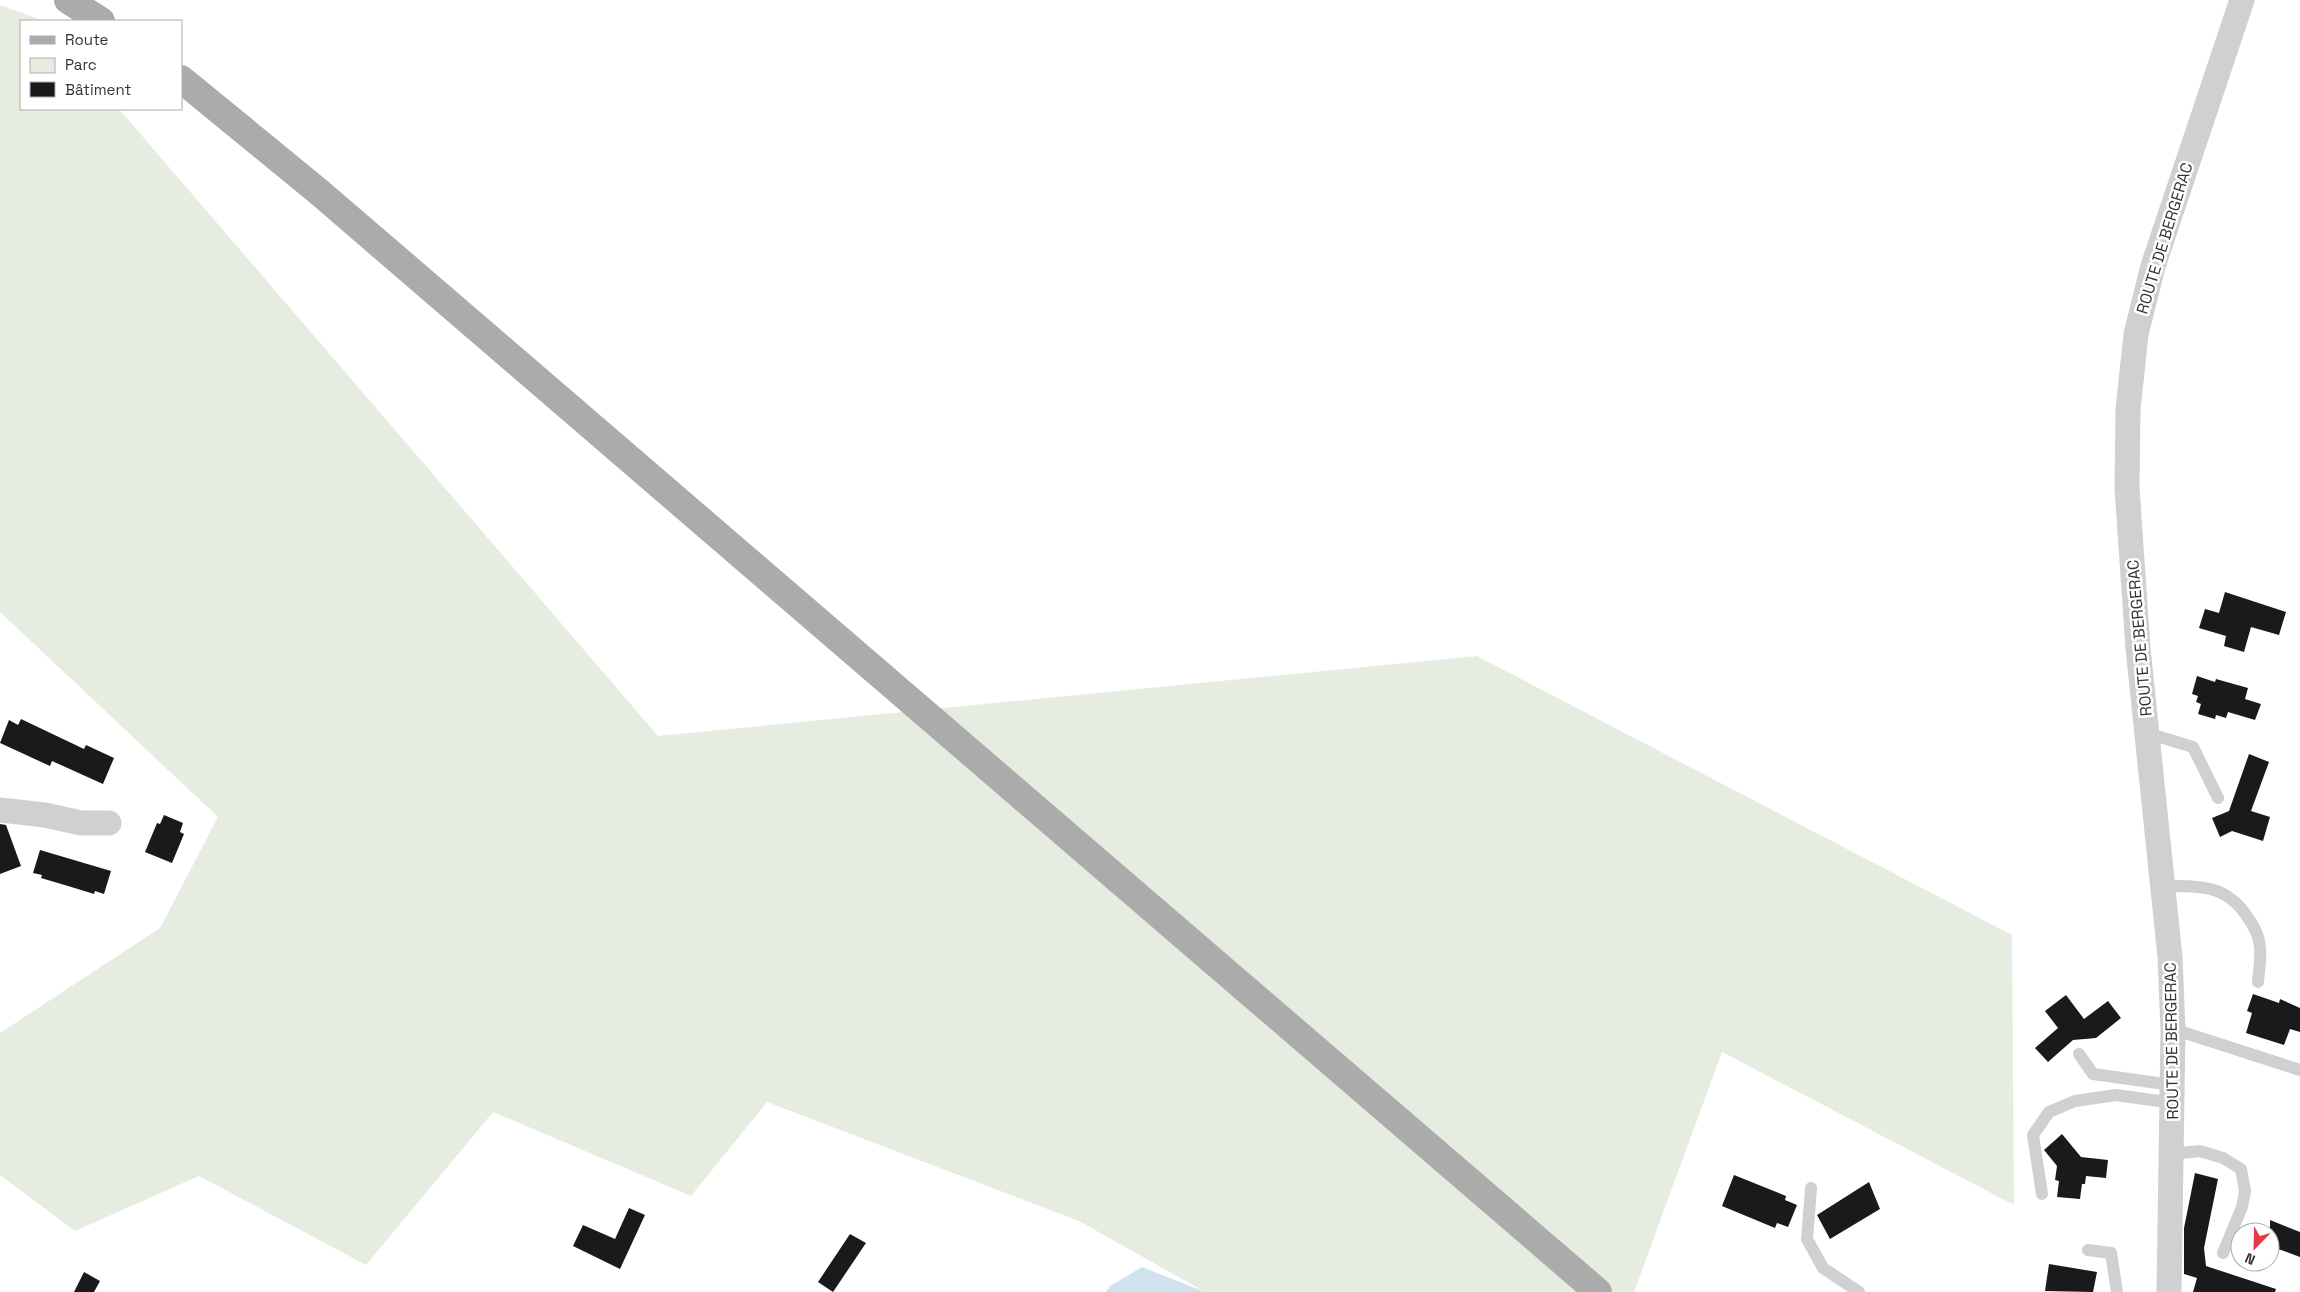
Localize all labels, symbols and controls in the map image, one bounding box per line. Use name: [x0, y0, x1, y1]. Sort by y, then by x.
legend: [20, 20, 182, 110]
text: Route: [65, 30, 109, 49]
text: Parc: [65, 55, 97, 74]
text: Bâtiment: [65, 80, 131, 99]
street label: ROUTE DE BERGERAC: [2131, 160, 2198, 316]
street label: ROUTE DE BERGERAC: [2122, 559, 2157, 717]
street label: ROUTE DE BERGERAC: [2160, 962, 2183, 1120]
north arrow: [2230, 1222, 2280, 1272]
text: N: [2242, 1249, 2258, 1269]

